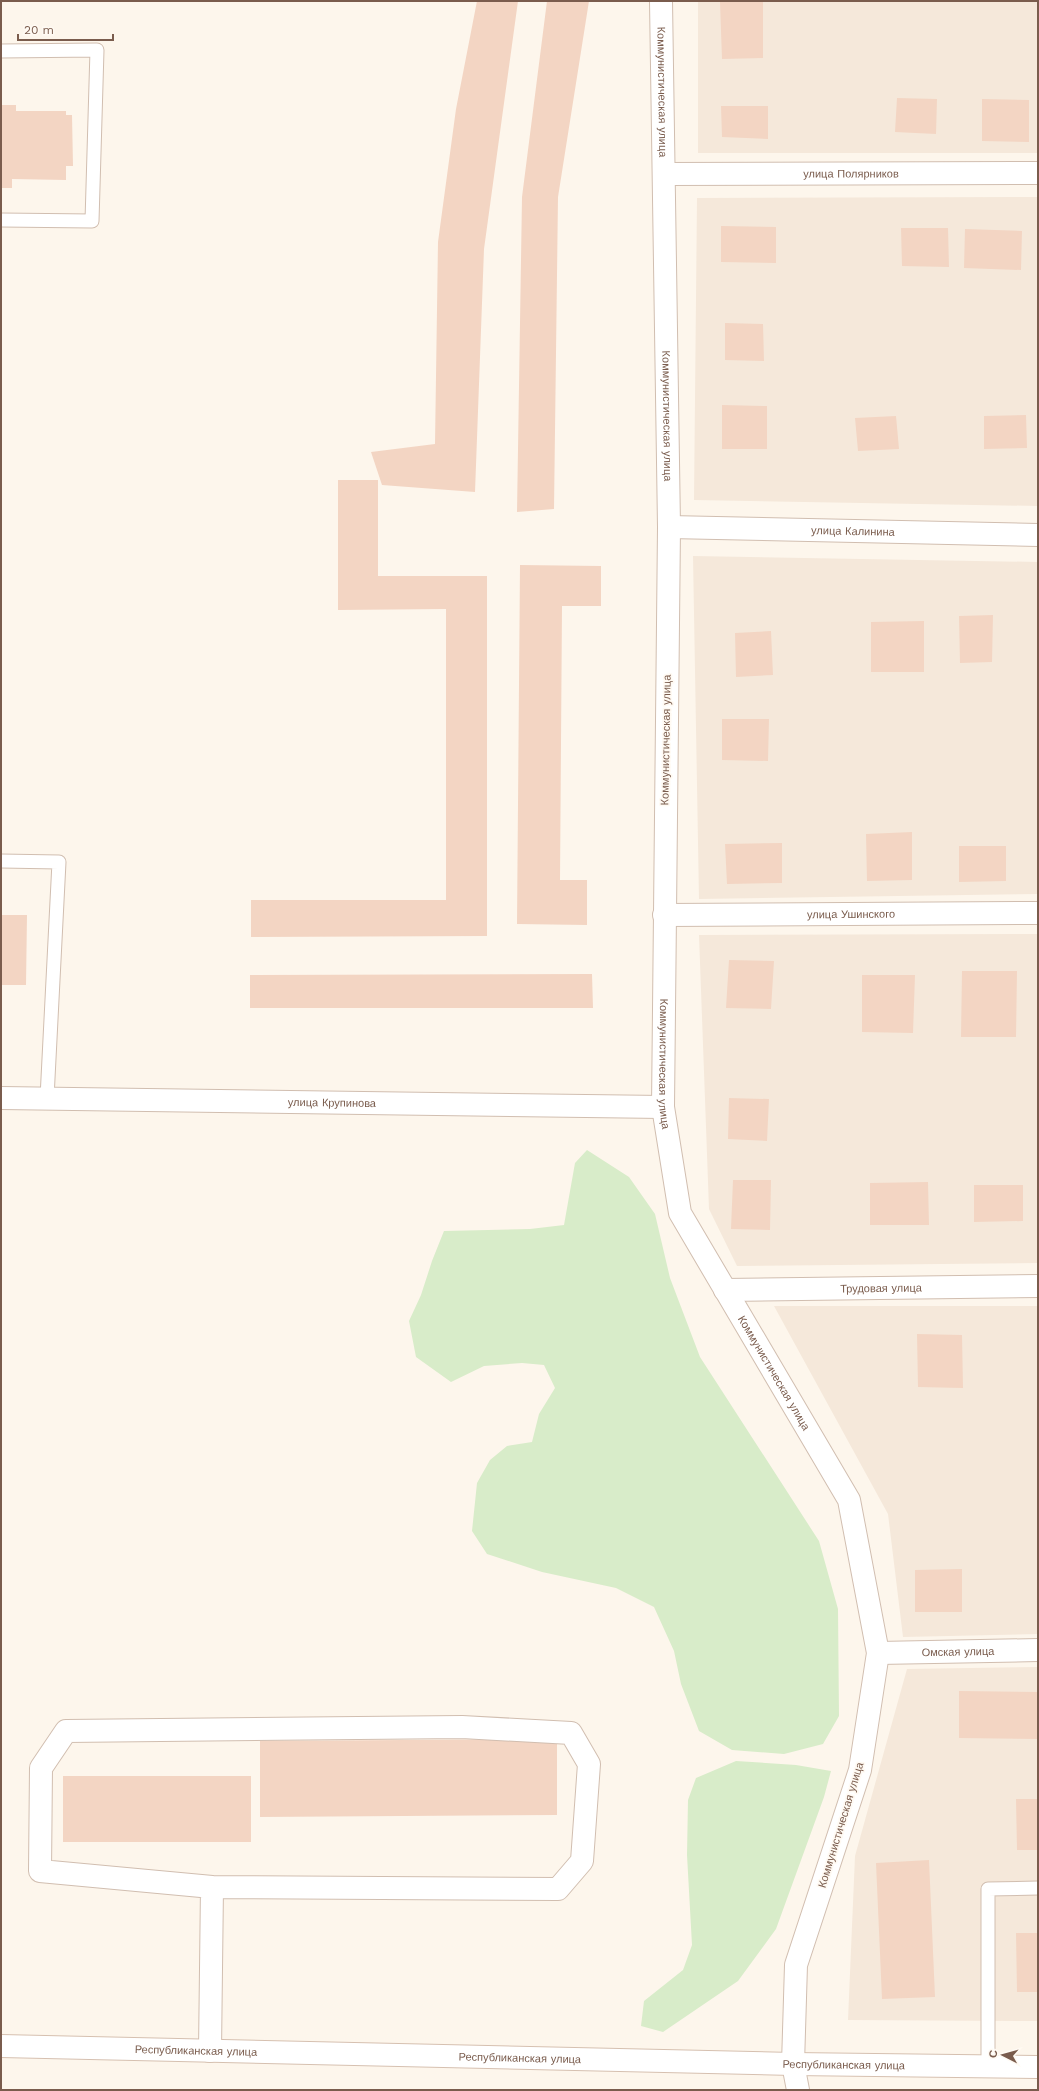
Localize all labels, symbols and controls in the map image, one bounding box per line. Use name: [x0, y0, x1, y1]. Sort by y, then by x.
scale bar: [18, 16, 113, 42]
text: 20 m: [24, 23, 54, 37]
street label: Коммунистическая улица: [655, 26, 670, 158]
street label: улица Полярников: [803, 167, 899, 180]
street label: Коммунистическая улица: [660, 350, 675, 482]
street label: улица Калинина: [811, 524, 896, 538]
street label: Коммунистическая улица: [658, 674, 674, 805]
street label: улица Ушинского: [807, 907, 895, 921]
street label: Коммунистическая улица: [656, 998, 673, 1131]
street label: улица Крупинова: [288, 1095, 377, 1110]
street label: Трудовая улица: [840, 1281, 923, 1295]
street label: Коммунистическая улица: [735, 1313, 813, 1433]
street label: Омская улица: [921, 1644, 995, 1659]
street label: Коммунистическая улица: [816, 1760, 867, 1889]
north arrow: [983, 2035, 1023, 2075]
street label: Республиканская улица: [135, 2043, 258, 2058]
text: С: [987, 2049, 1000, 2059]
street label: Республиканская улица: [459, 2050, 582, 2066]
street label: Республиканская улица: [782, 2057, 906, 2072]

